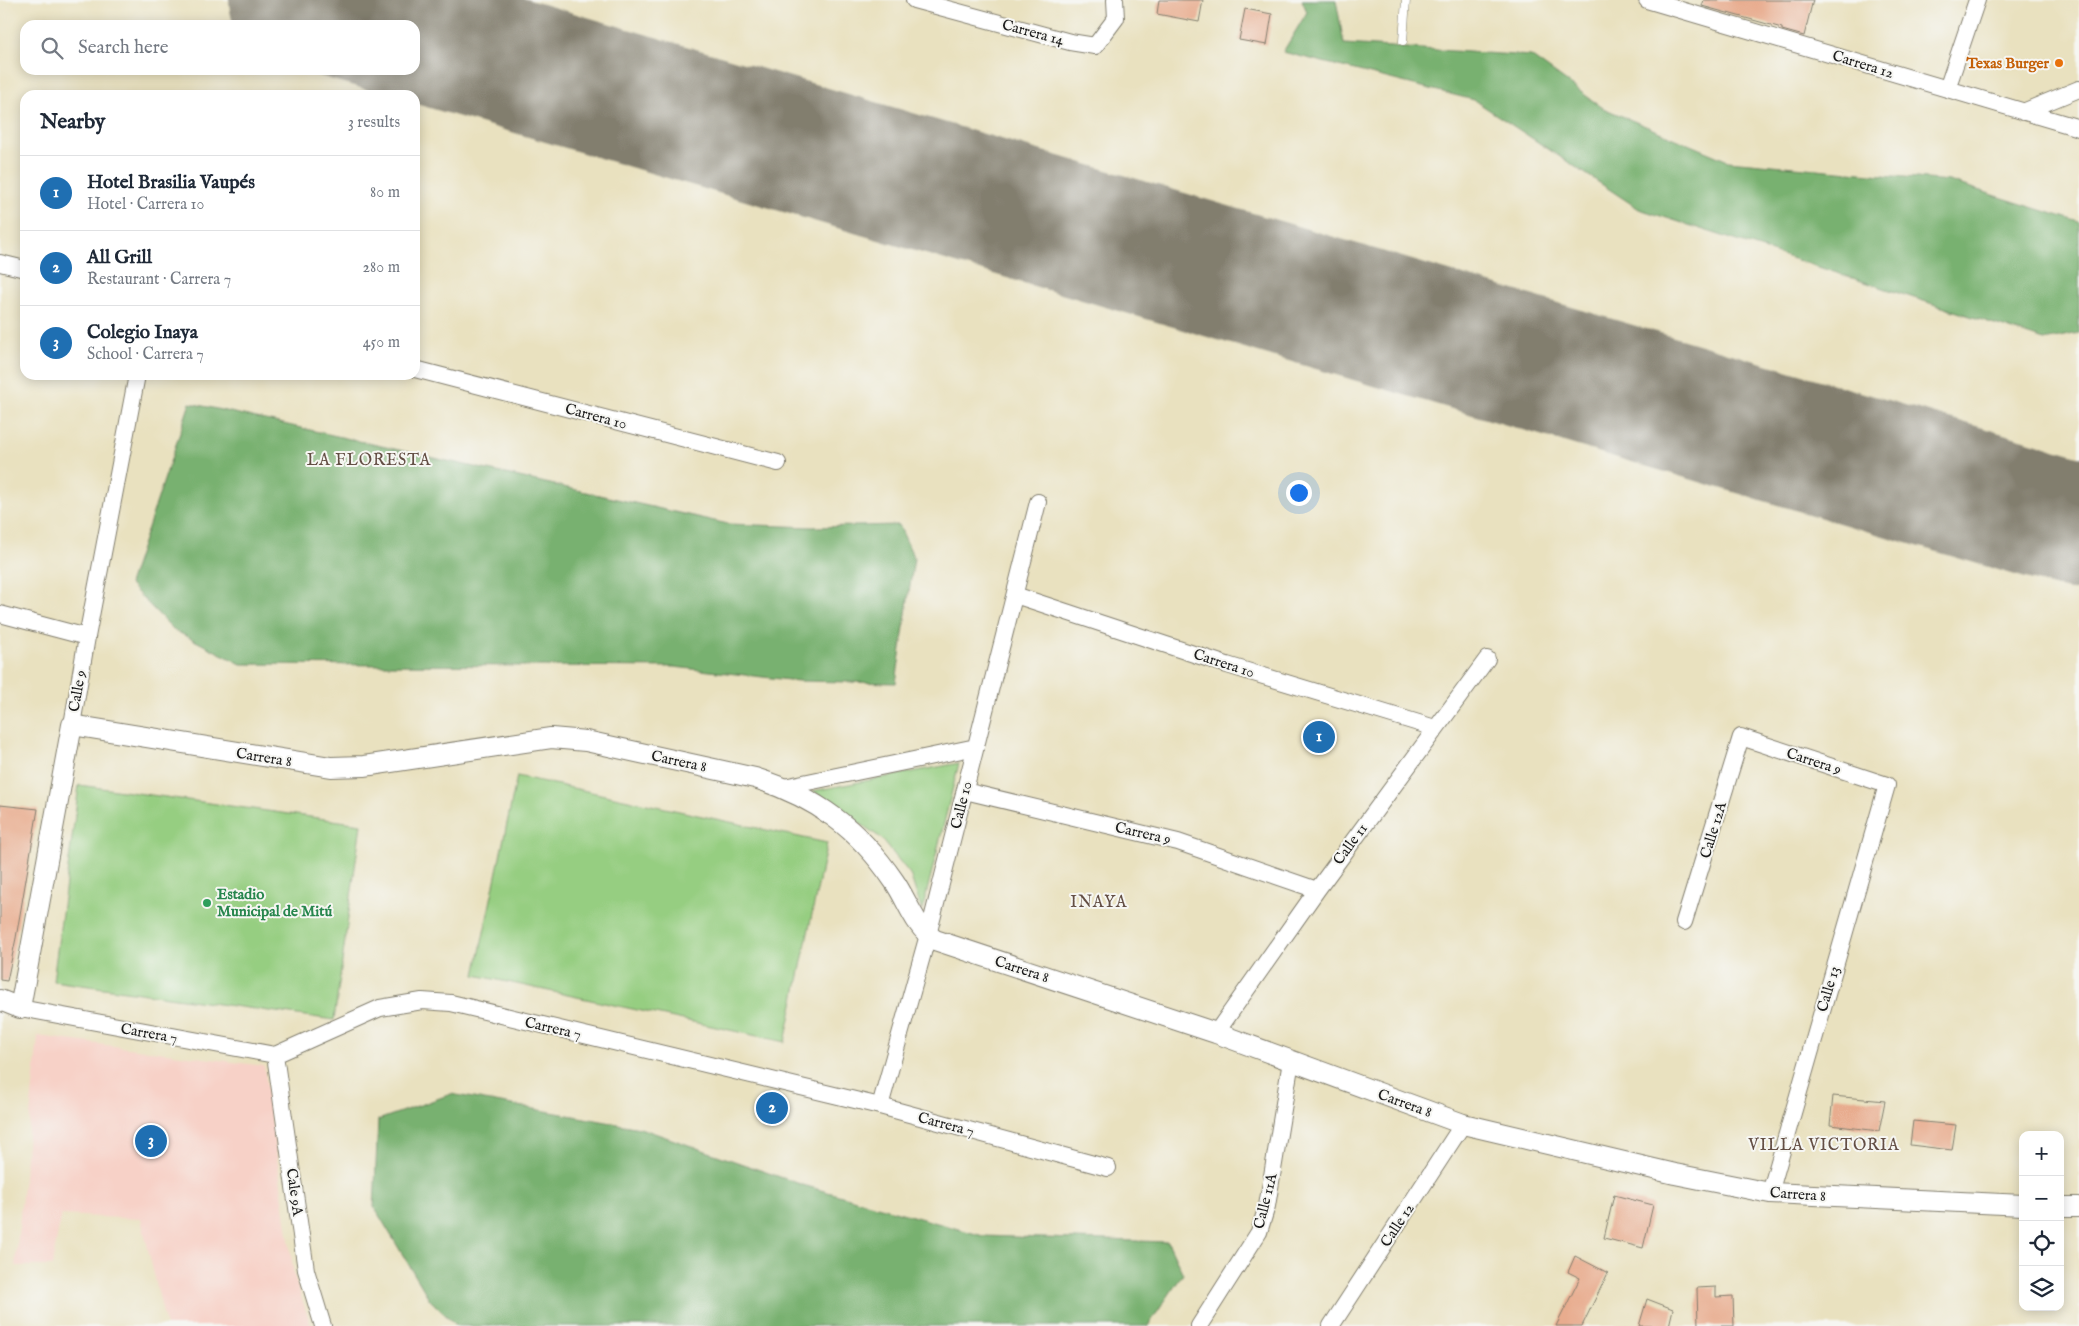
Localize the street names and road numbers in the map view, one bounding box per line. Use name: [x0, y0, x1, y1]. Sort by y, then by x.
street label: Carrera 14: [1000, 15, 1067, 50]
street label: Carrera 12: [1830, 46, 1896, 83]
street label: Carrera 10: [563, 399, 629, 434]
street label: Carrera 10: [1191, 645, 1257, 682]
street label: Calle 9: [64, 669, 91, 713]
street label: Carrera 8: [235, 744, 293, 771]
street label: Carrera 9: [1784, 744, 1844, 779]
street label: Carrera 8: [649, 746, 708, 777]
street label: Calle 10: [946, 779, 977, 831]
street label: Calle 12A: [1696, 799, 1731, 861]
street label: Carrera 9: [1113, 818, 1173, 849]
street label: Calle 11: [1329, 820, 1372, 869]
street label: Carrera 8: [992, 952, 1052, 987]
street label: Calle 13: [1813, 964, 1844, 1014]
street label: Carrera 7: [523, 1013, 583, 1044]
street label: Carrera 7: [119, 1019, 179, 1048]
street label: Carrera 8: [1375, 1085, 1435, 1122]
street label: Carrera 7: [916, 1108, 976, 1141]
street label: Cale 9A: [282, 1167, 307, 1218]
street label: Calle 11A: [1249, 1170, 1282, 1231]
street label: Carrera 8: [1769, 1183, 1827, 1206]
street label: Calle 12: [1376, 1200, 1418, 1251]

